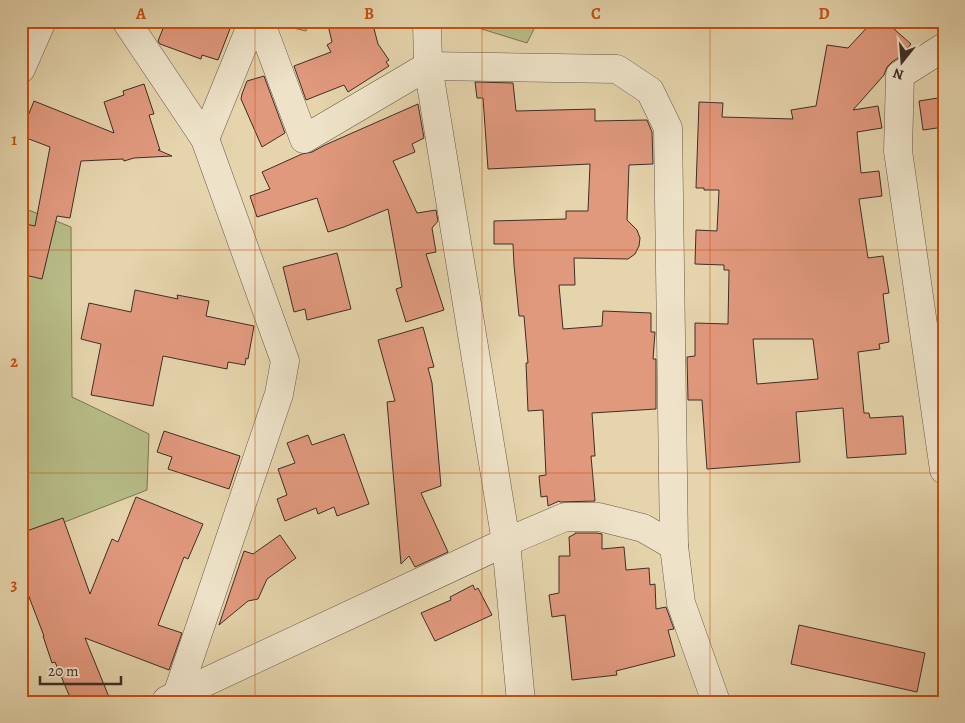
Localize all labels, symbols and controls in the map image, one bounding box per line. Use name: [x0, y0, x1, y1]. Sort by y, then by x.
text: A: [135, 3, 147, 25]
text: B: [364, 3, 374, 25]
text: C: [591, 3, 601, 25]
text: D: [818, 3, 830, 25]
north arrow: [878, 38, 928, 88]
text: N: [891, 63, 906, 85]
text: 1: [11, 129, 17, 151]
text: 2: [10, 351, 18, 373]
text: 3: [11, 574, 18, 596]
scale bar: [40, 653, 121, 685]
text: 20 m: [48, 661, 79, 681]

